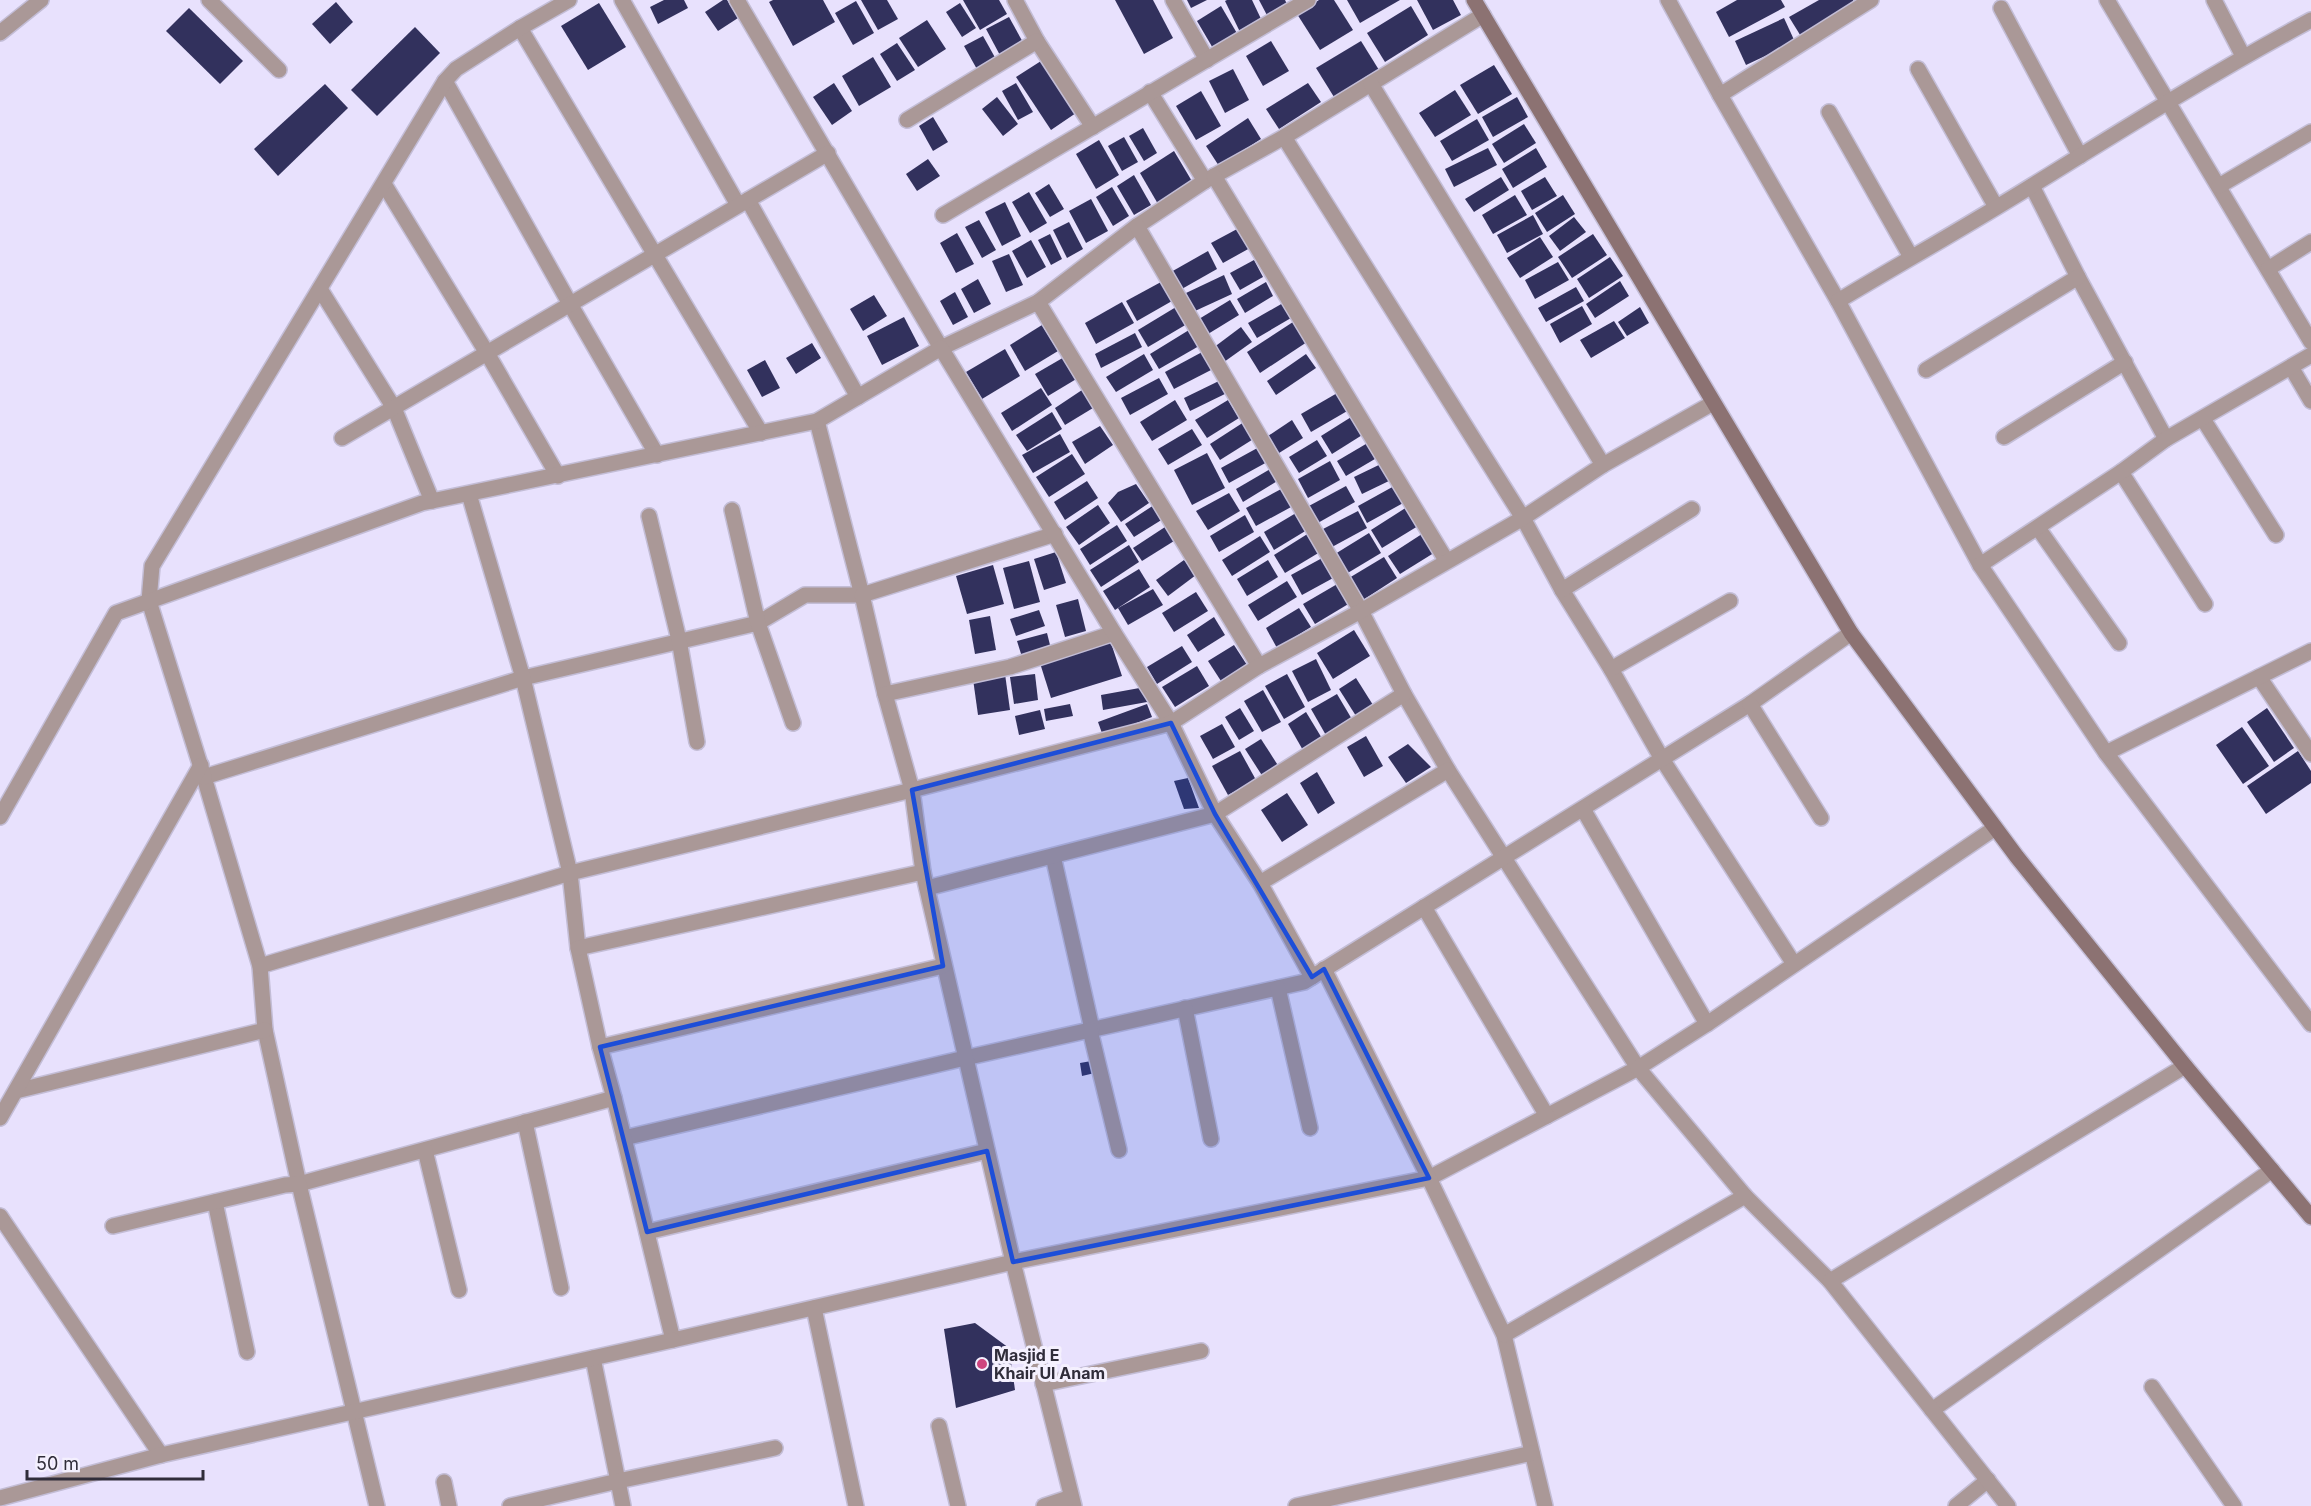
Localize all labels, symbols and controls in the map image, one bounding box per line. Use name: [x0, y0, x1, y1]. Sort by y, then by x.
place label: Masjid E Khair Ul Anam: [994, 1345, 1105, 1383]
marker: Masjid E Khair Ul Anam: [975, 1357, 989, 1371]
scale bar: [27, 1443, 202, 1481]
text: 50 m: [36, 1453, 79, 1474]

